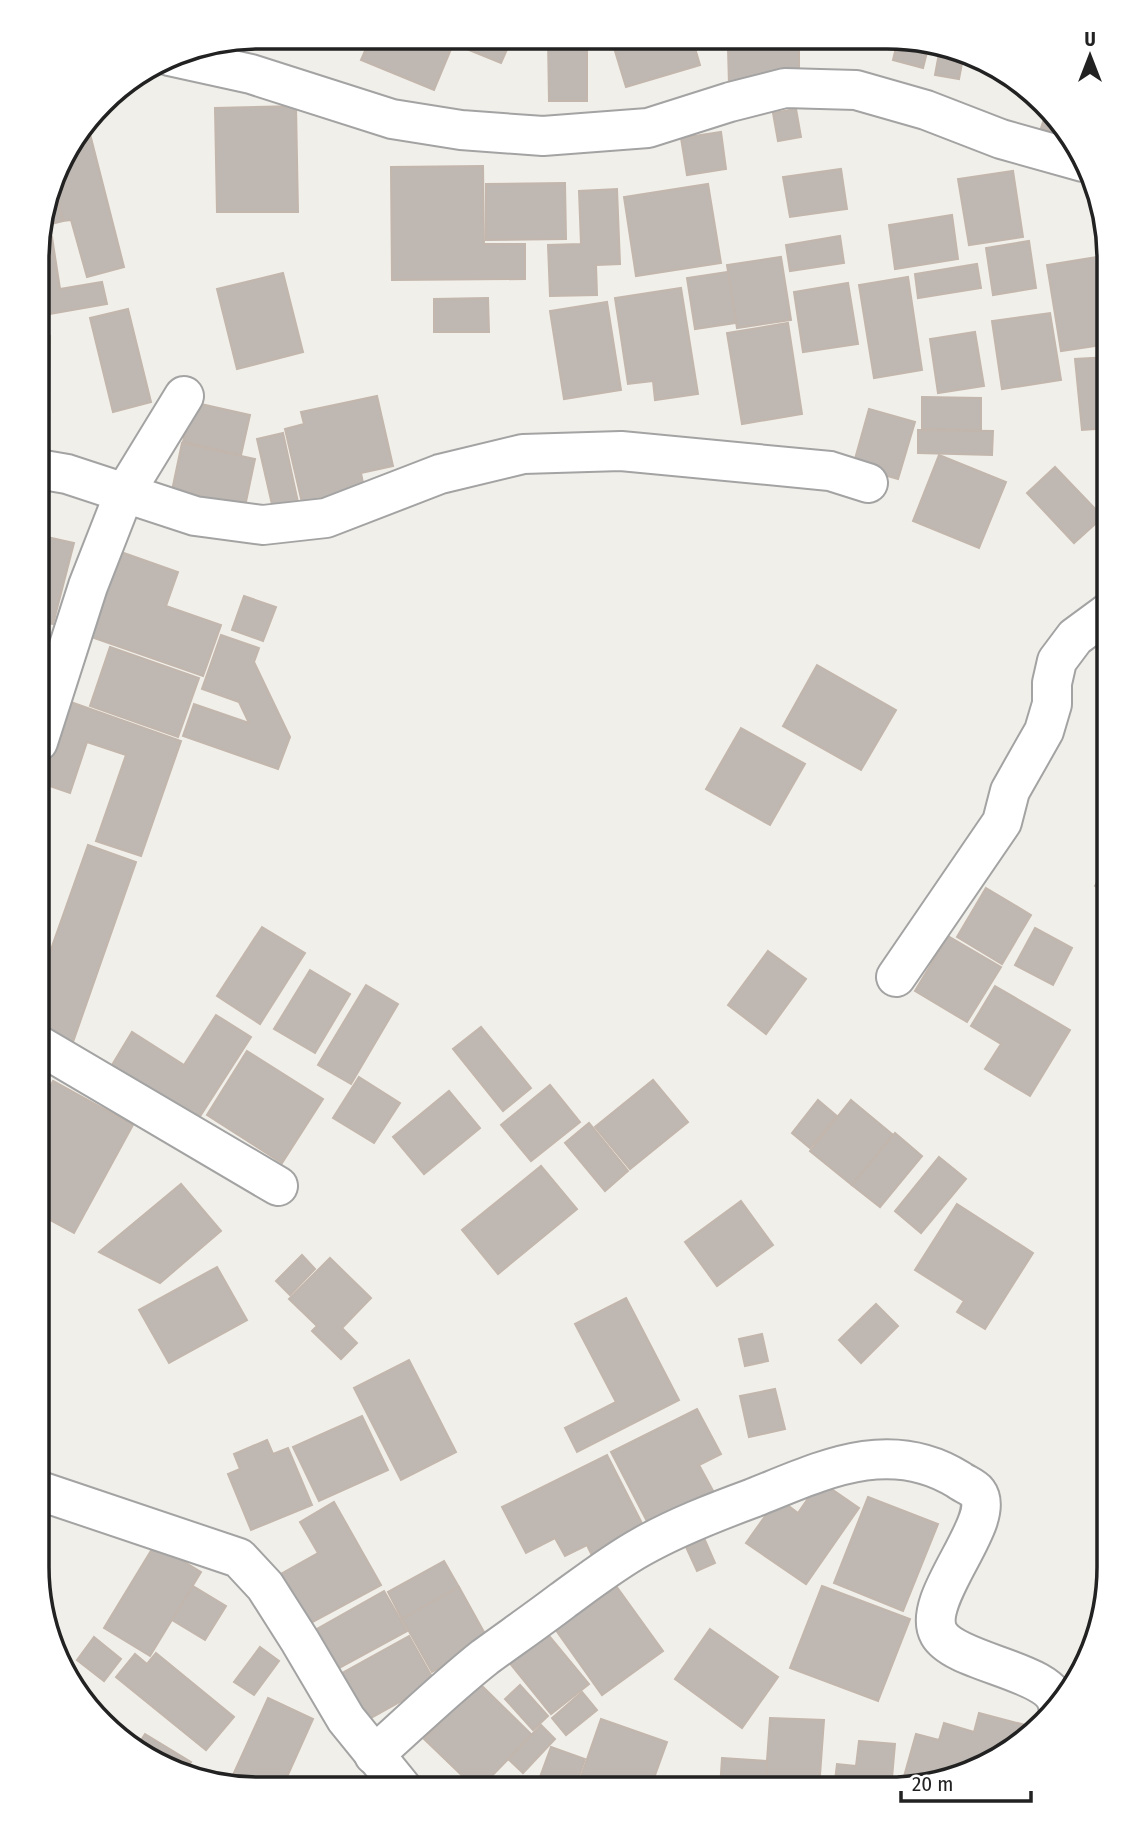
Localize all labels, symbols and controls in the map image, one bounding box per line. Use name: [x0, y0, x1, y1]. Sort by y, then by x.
north arrow: [1055, 21, 1125, 91]
text: U: [1084, 28, 1096, 51]
scale bar: [901, 1759, 1030, 1803]
text: 20 m: [912, 1771, 953, 1797]

